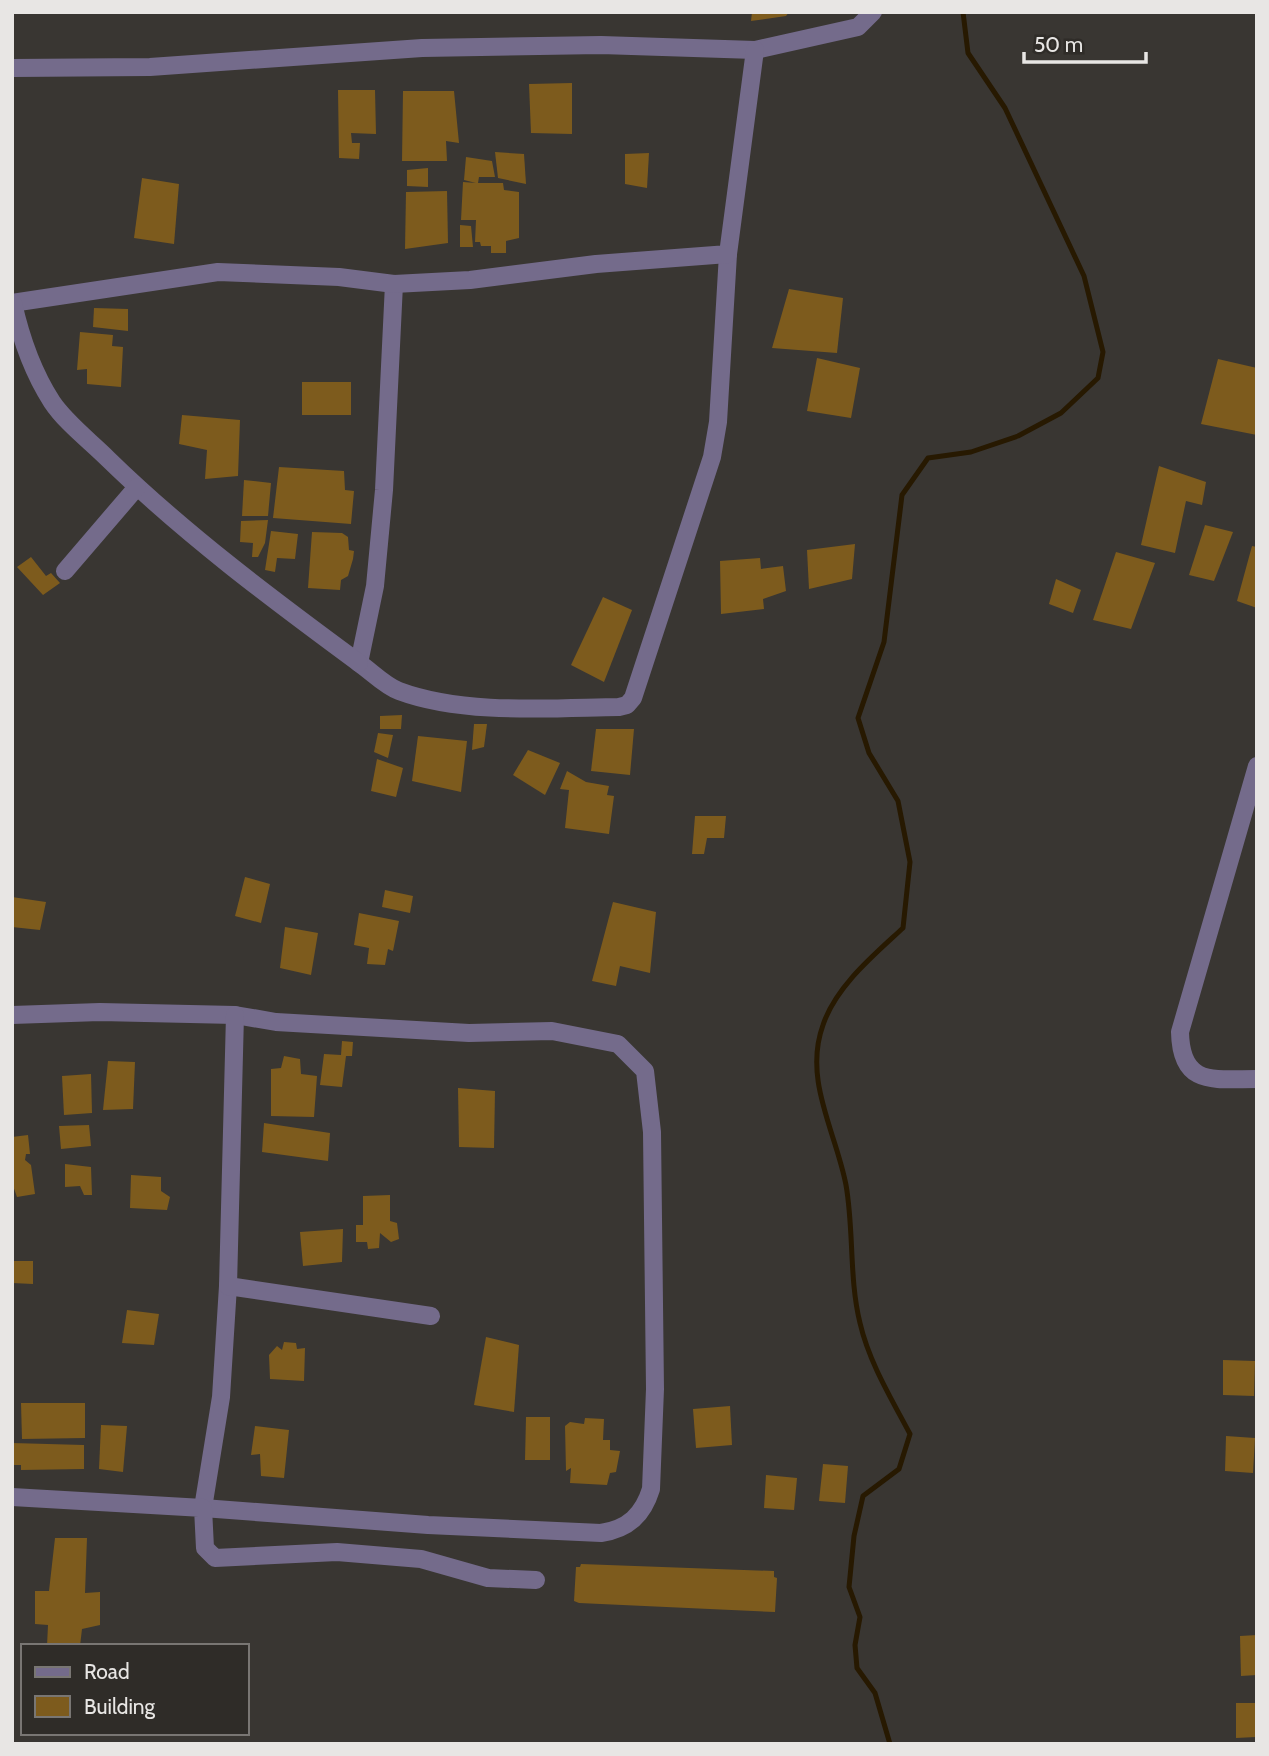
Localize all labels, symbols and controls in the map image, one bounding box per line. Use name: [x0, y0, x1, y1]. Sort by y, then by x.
scale bar: [1024, 21, 1146, 65]
text: 50 m: [1034, 32, 1083, 57]
legend: [21, 1644, 248, 1735]
text: Road: [84, 1659, 130, 1684]
text: Building: [84, 1694, 156, 1719]

